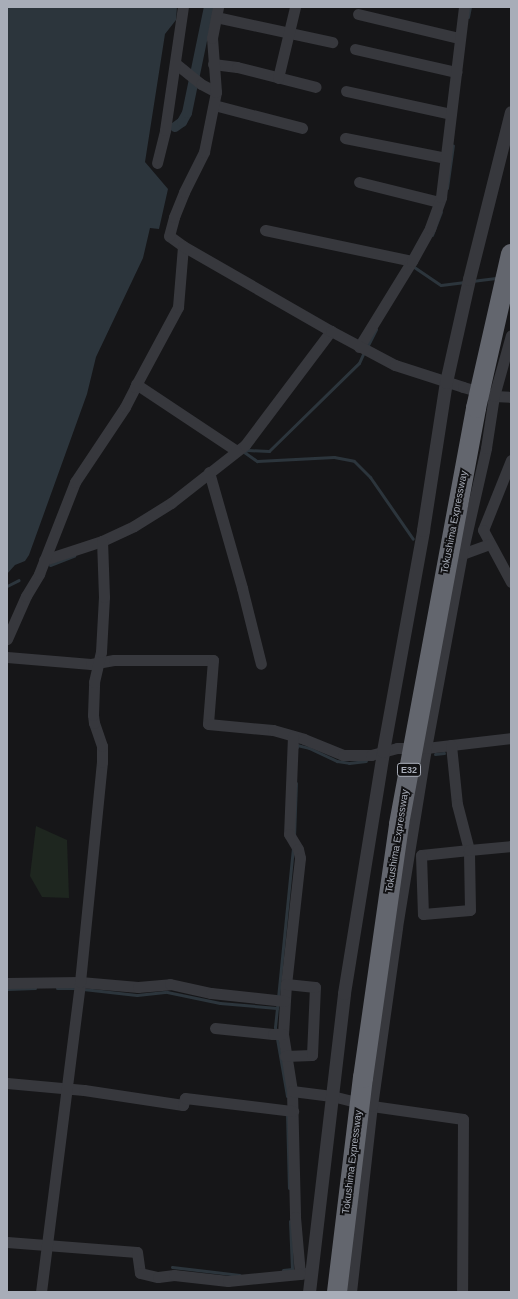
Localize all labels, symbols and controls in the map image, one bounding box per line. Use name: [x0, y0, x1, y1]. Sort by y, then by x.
street label: Tokushima Expressway: [438, 470, 470, 574]
road number: E32: [396, 763, 422, 777]
street label: Tokushima Expressway: [383, 788, 411, 894]
street label: Tokushima Expressway: [340, 1109, 364, 1215]

